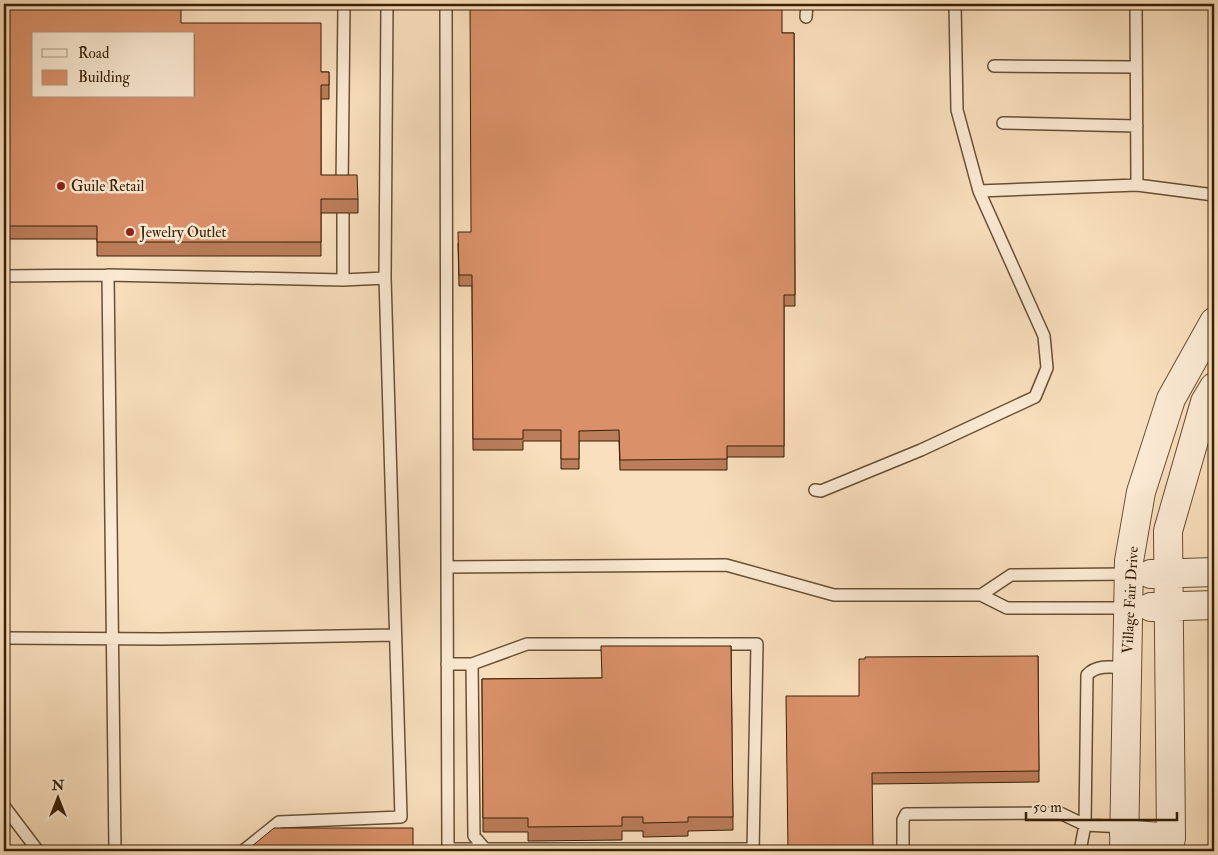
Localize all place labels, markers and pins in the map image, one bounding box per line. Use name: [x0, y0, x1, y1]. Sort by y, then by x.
place label: Guile Retail: [71, 177, 144, 196]
marker: Guile Retail: [55, 180, 67, 192]
place label: Jewelry Outlet: [139, 223, 227, 243]
marker: Jewelry Outlet: [124, 226, 136, 238]

